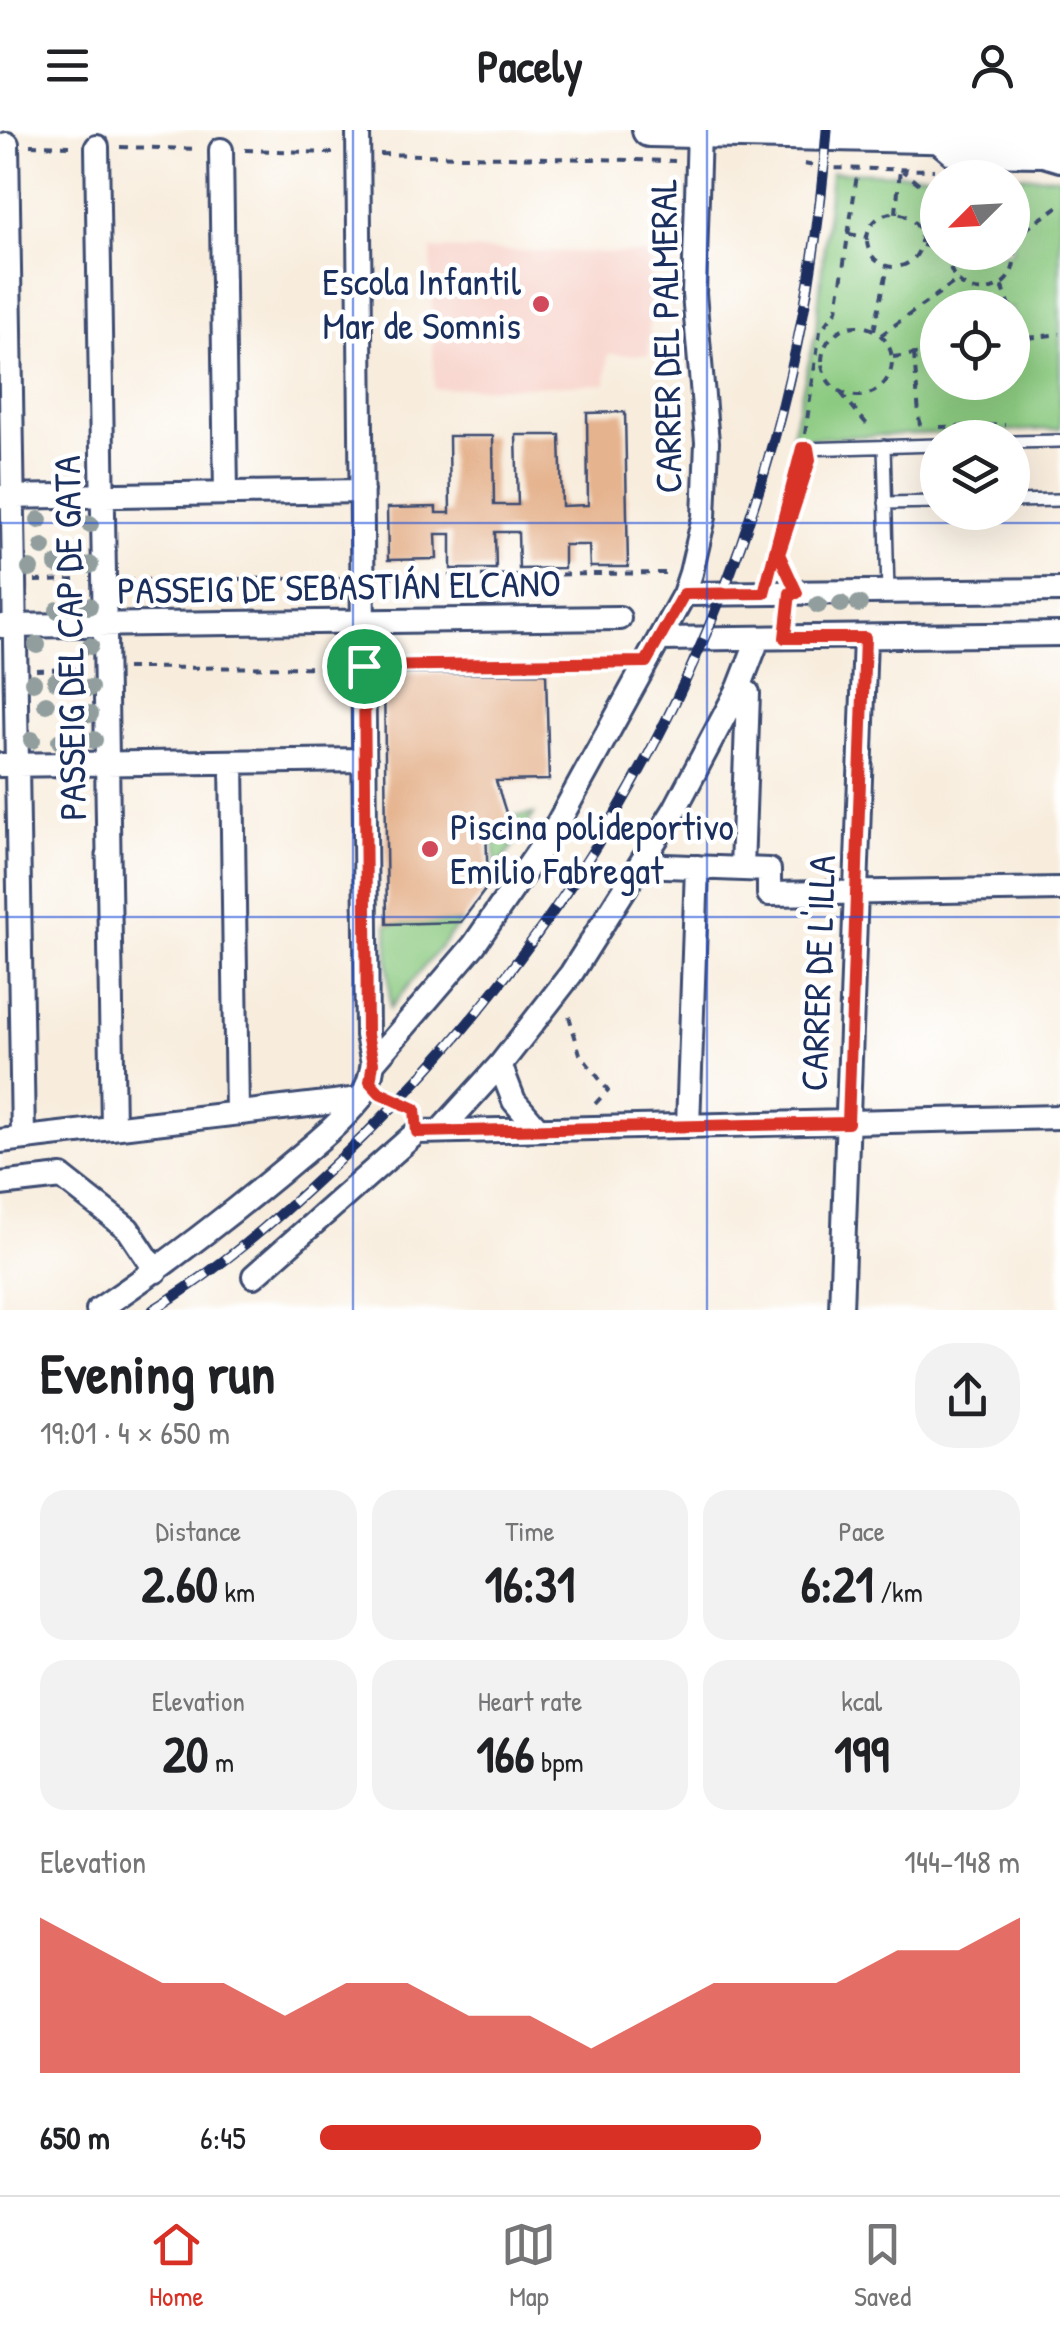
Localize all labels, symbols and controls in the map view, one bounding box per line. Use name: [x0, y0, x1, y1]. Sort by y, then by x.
text: Pacely: [477, 35, 583, 96]
icon: menu: [40, 38, 95, 93]
icon: person: [965, 38, 1020, 93]
north arrow: [920, 160, 1030, 270]
map controls: [920, 160, 1030, 530]
street label: CARRER DEL PALMERAL: [636, 178, 694, 494]
place label: Escola Infantil Mar de Somnis: [322, 255, 522, 351]
button: locate: [920, 290, 1030, 400]
marker: Escola Infantil Mar de Somnis: [530, 293, 552, 315]
button: layers: [920, 420, 1030, 530]
street label: PASSEIG DEL CAP DE GATA: [40, 455, 98, 821]
street label: PASSEIG DE SEBASTIÁN ELCANO: [117, 556, 561, 616]
pin: [322, 624, 407, 709]
icon: arrive: [337, 639, 392, 694]
place label: Piscina polideportivo Emilio Fabregat: [450, 800, 734, 896]
marker: Piscina polideportivo Emilio Fabregat: [419, 838, 441, 860]
street label: CARRER DE L'ILLA: [787, 854, 847, 1092]
text: Evening run: [40, 1336, 275, 1410]
button: share: [915, 1343, 1020, 1448]
text: 19:01 · 4 × 650 m: [40, 1411, 230, 1454]
text: Distance: [156, 1512, 241, 1550]
text: Time: [505, 1512, 555, 1550]
text: Pace: [838, 1512, 885, 1550]
text: 2.60: [142, 1550, 218, 1618]
text: 16:31: [485, 1550, 575, 1618]
text: 6:21: [801, 1550, 874, 1618]
text: km: [218, 1573, 255, 1611]
text: /km: [874, 1573, 923, 1611]
text: Elevation: [152, 1682, 245, 1720]
text: Heart rate: [478, 1682, 582, 1720]
text: kcal: [841, 1682, 882, 1720]
text: 20: [163, 1720, 208, 1788]
text: 166: [476, 1720, 535, 1788]
text: 199: [834, 1720, 889, 1788]
text: m: [208, 1743, 234, 1781]
text: bpm: [535, 1743, 584, 1781]
text: Elevation: [40, 1840, 146, 1883]
text: 144–148 m: [904, 1840, 1020, 1883]
text: 650 m: [40, 2116, 110, 2159]
text: 6:45: [200, 2116, 246, 2159]
tab: Home: [149, 2217, 204, 2315]
tab: Map: [501, 2217, 556, 2315]
tab: Saved: [854, 2217, 911, 2315]

